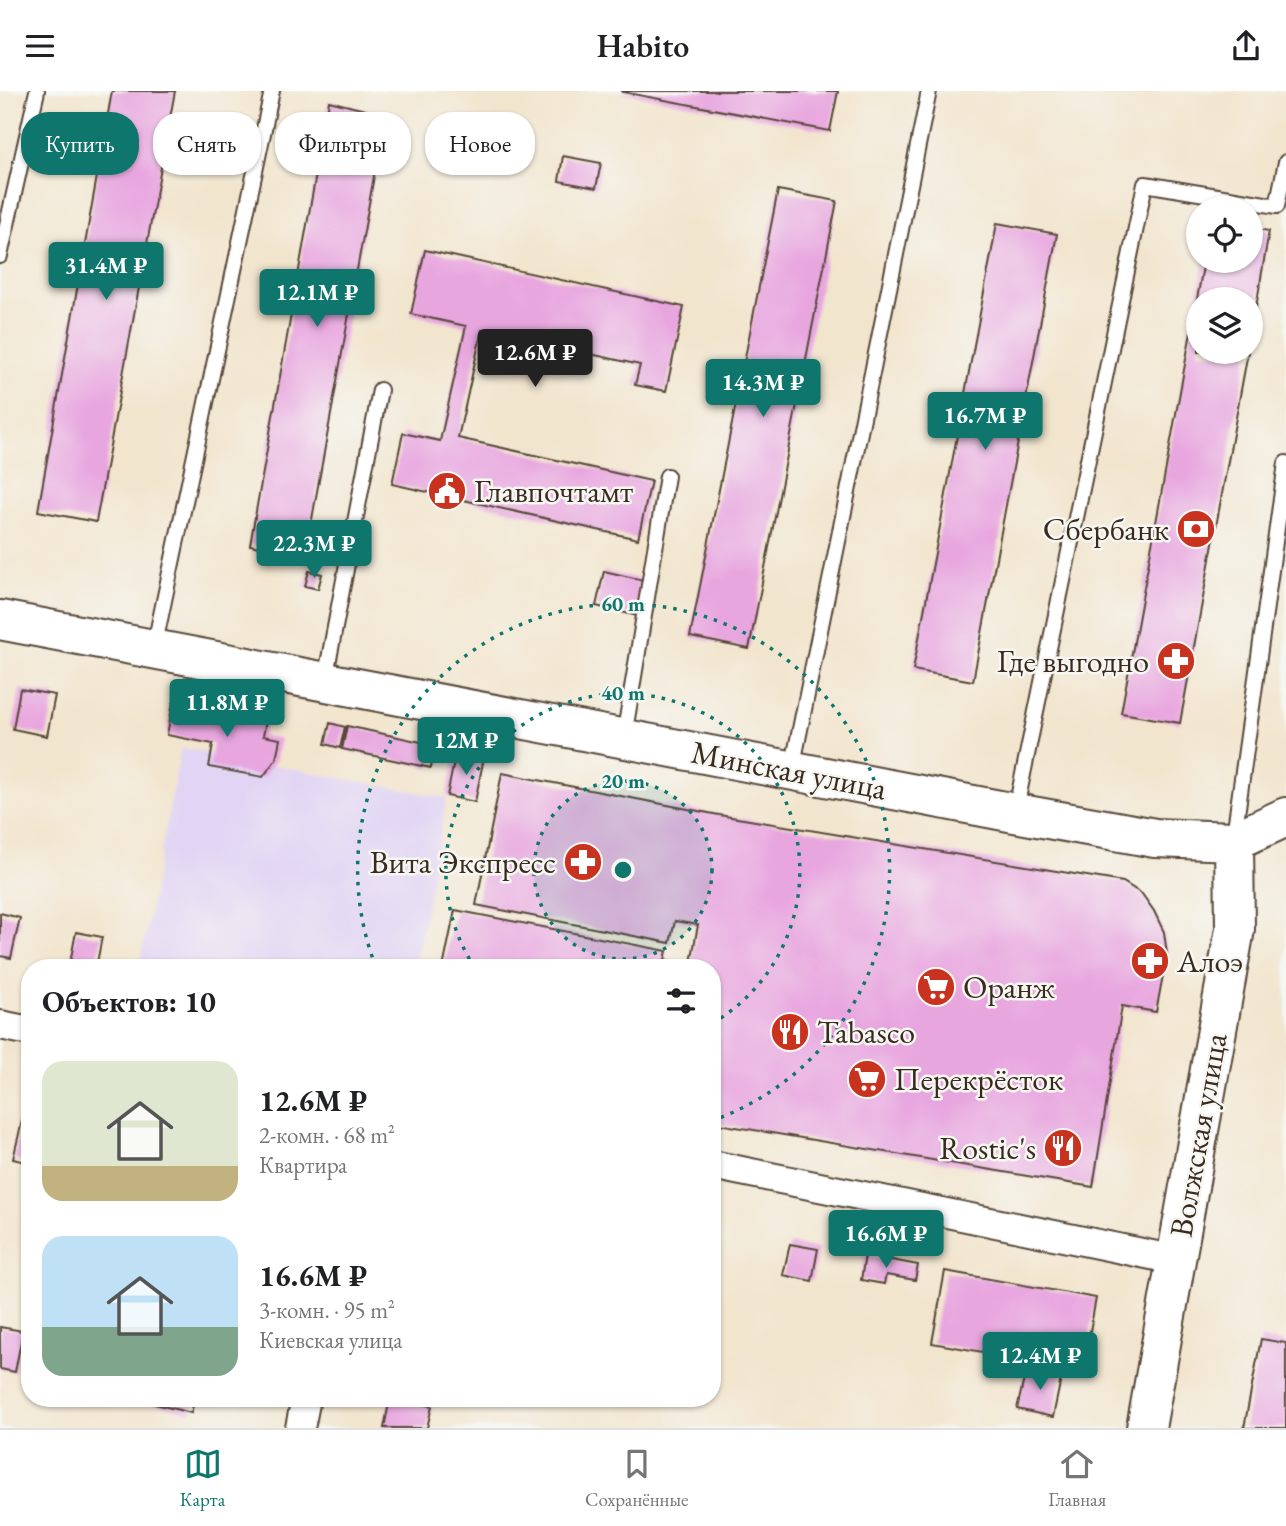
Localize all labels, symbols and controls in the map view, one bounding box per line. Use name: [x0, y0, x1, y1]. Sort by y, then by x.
text: Habito: [597, 25, 689, 67]
icon: menu: [21, 27, 59, 65]
icon: share: [1227, 27, 1265, 65]
chip: Купить: [21, 112, 139, 175]
chip: Снять: [153, 112, 261, 175]
chip: Фильтры: [275, 112, 411, 175]
chip: Новое: [425, 112, 535, 175]
map controls: [1186, 196, 1263, 364]
button: locate: [1186, 196, 1263, 273]
pin: 31.4M ₽: [41, 243, 171, 302]
text: 31.4M ₽: [65, 250, 147, 280]
pin: 12.1M ₽: [252, 269, 382, 329]
text: 12.1M ₽: [276, 277, 358, 307]
button: layers: [1186, 287, 1263, 364]
pin: 12.6M ₽: [470, 329, 600, 389]
text: 12.6M ₽: [494, 337, 576, 367]
pin: 14.3M ₽: [698, 359, 828, 419]
text: 14.3M ₽: [722, 367, 804, 397]
pin: 16.7M ₽: [920, 393, 1050, 452]
text: 16.7M ₽: [944, 400, 1026, 430]
public building icon: Главпочтамт: [426, 470, 468, 512]
place label: Главпочтамт: [474, 470, 633, 512]
place label: Сбербанк: [1043, 508, 1169, 550]
bank icon: Сбербанк: [1175, 508, 1217, 550]
pin: 22.3M ₽: [249, 521, 379, 580]
text: 22.3M ₽: [273, 528, 355, 558]
text: 60 m: [601, 590, 645, 617]
place label: Где выгодно: [997, 640, 1149, 682]
pharmacy icon: Где выгодно: [1155, 640, 1197, 682]
pin: 11.8M ₽: [162, 679, 292, 739]
text: 40 m: [601, 679, 645, 706]
text: 11.8M ₽: [186, 687, 268, 717]
pin: 12M ₽: [417, 717, 515, 777]
text: 12M ₽: [433, 725, 499, 755]
street label: Минская улица: [688, 731, 890, 810]
text: 20 m: [601, 767, 645, 794]
place label: Вита Экспресс: [370, 841, 556, 883]
pharmacy icon: Вита Экспресс: [562, 841, 604, 883]
centre of rings: [611, 858, 635, 882]
pharmacy icon: Алоэ: [1129, 940, 1171, 982]
place label: Алоэ: [1176, 940, 1243, 982]
supermarket icon: Оранж: [915, 966, 957, 1008]
place label: Оранж: [963, 966, 1055, 1008]
text: Объектов: 10: [42, 982, 216, 1021]
icon: filters: [662, 982, 700, 1020]
restaurant icon: Tabasco: [769, 1011, 811, 1053]
place label: Tabasco: [817, 1011, 915, 1053]
street label: Волжская улица: [1159, 1029, 1237, 1240]
supermarket icon: Перекрёсток: [846, 1058, 888, 1100]
place label: Перекрёсток: [894, 1058, 1063, 1100]
text: 12.6M ₽: [259, 1081, 367, 1120]
icon: home: [98, 1089, 182, 1173]
text: 2-комн. · 68 m²: [259, 1120, 395, 1150]
place label: Rostic's: [939, 1127, 1036, 1169]
restaurant icon: Rostic's: [1042, 1127, 1084, 1169]
text: Квартира: [259, 1150, 347, 1180]
pin: 16.6M ₽: [821, 1211, 951, 1270]
text: 16.6M ₽: [845, 1218, 927, 1248]
text: 16.6M ₽: [259, 1256, 367, 1295]
icon: home: [98, 1264, 182, 1348]
text: 3-комн. · 95 m²: [259, 1295, 395, 1325]
text: Киевская улица: [259, 1325, 403, 1355]
pin: 12.4M ₽: [975, 1333, 1105, 1392]
text: 12.4M ₽: [999, 1340, 1081, 1370]
tab: Карта: [180, 1445, 225, 1512]
tab: Сохранённые: [585, 1445, 689, 1512]
tab: Главная: [1048, 1445, 1106, 1512]

